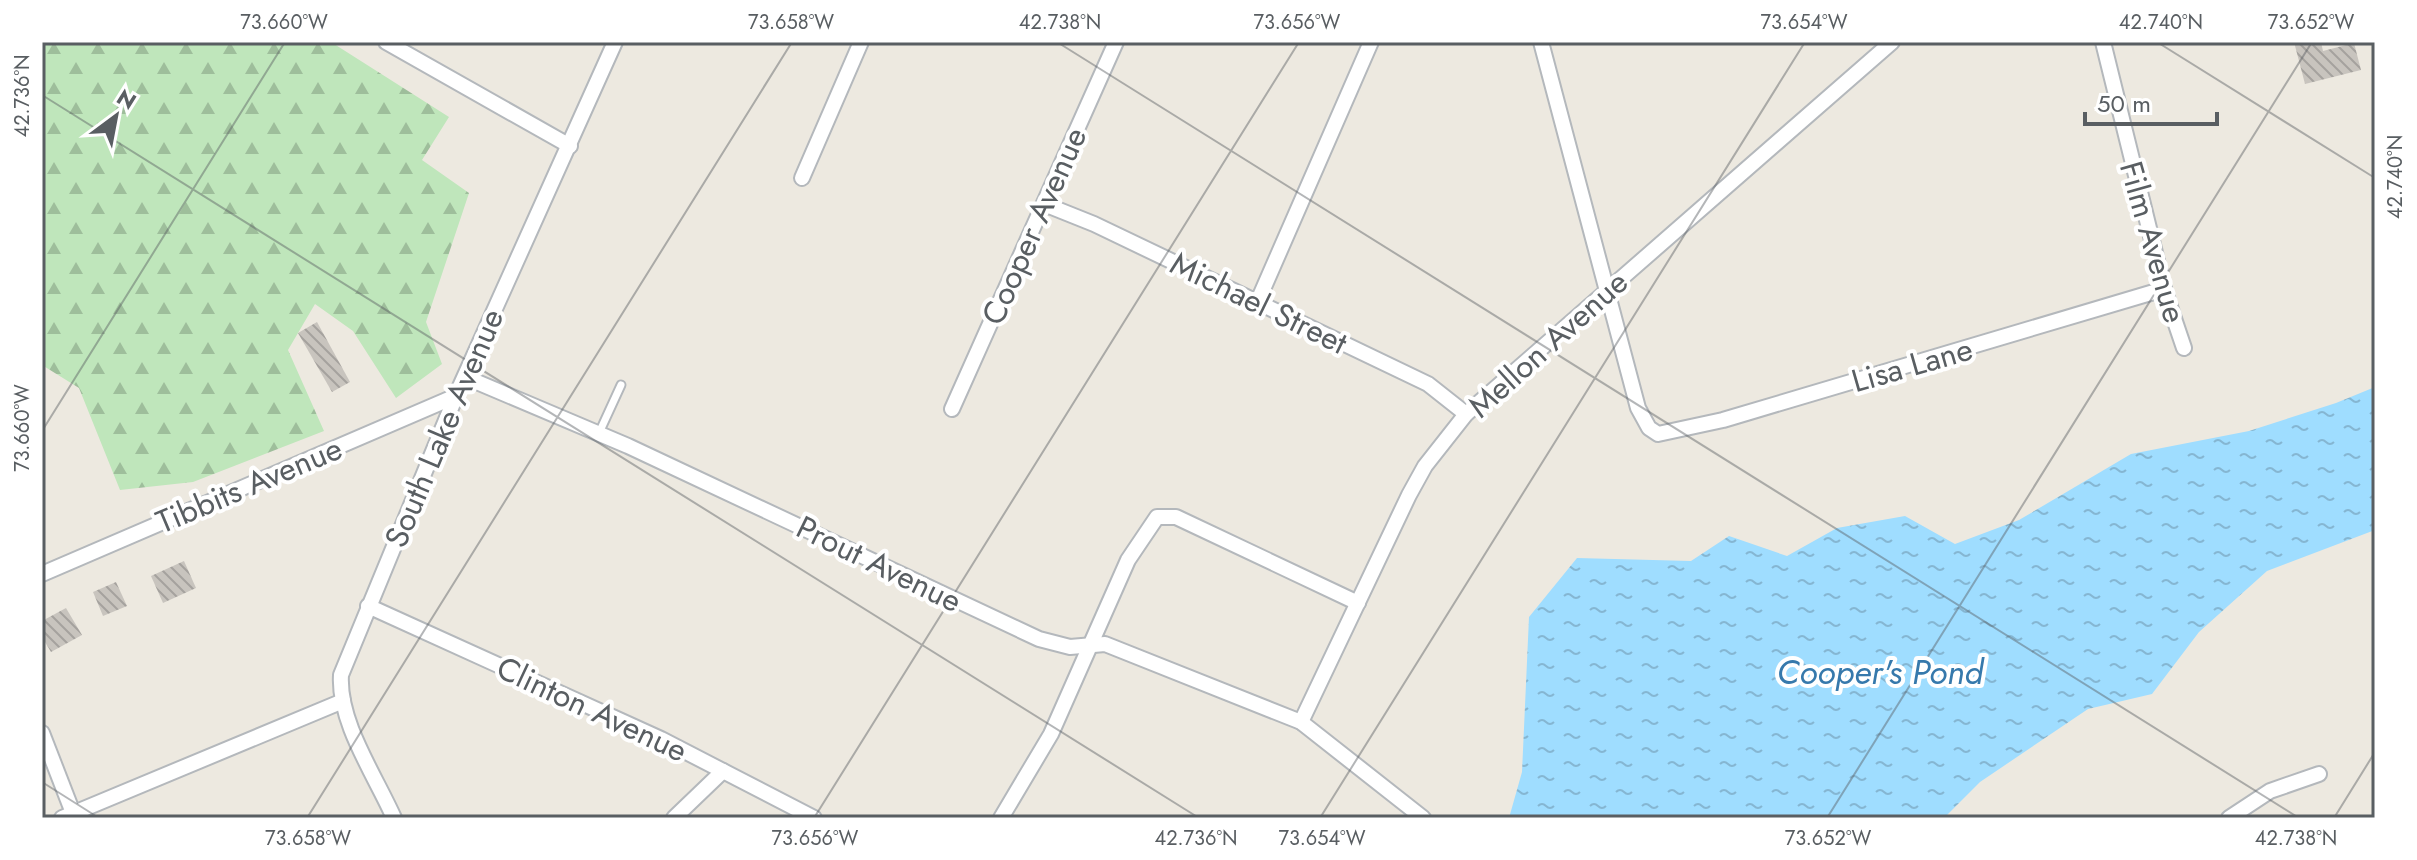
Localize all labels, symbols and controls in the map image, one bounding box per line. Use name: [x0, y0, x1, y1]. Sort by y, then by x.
text: 73.660°W: [240, 8, 328, 37]
text: 73.658°W: [748, 8, 834, 37]
text: 42.738°N: [1019, 8, 1101, 37]
text: 73.656°W: [1254, 8, 1341, 37]
text: 73.654°W: [1761, 8, 1848, 37]
text: 42.740°N: [2119, 8, 2203, 37]
text: 73.652°W: [2268, 8, 2355, 37]
text: 42.736°N: [8, 54, 37, 138]
north arrow: [76, 76, 156, 156]
scale bar: [2085, 76, 2217, 126]
text: N: [111, 81, 142, 117]
text: 50 m: [2097, 86, 2151, 121]
street label: Cooper Avenue: [970, 120, 1098, 332]
text: 42.740°N: [2381, 135, 2410, 219]
street label: Film Avenue: [2108, 156, 2198, 328]
street label: Michael Street: [1163, 240, 1355, 366]
street label: Mellon Avenue: [1458, 260, 1638, 428]
street label: South Lake Avenue: [373, 302, 515, 554]
street label: Lisa Lane: [1846, 326, 1978, 404]
text: 73.660°W: [8, 384, 37, 472]
street label: Tibbits Avenue: [149, 425, 349, 545]
street label: Prout Avenue: [789, 504, 969, 624]
street label: Clinton Avenue: [489, 645, 695, 773]
water label: Cooper's Pond: [1777, 648, 1985, 697]
text: 73.658°W: [265, 824, 351, 853]
text: 73.656°W: [772, 824, 859, 853]
text: 42.736°N: [1154, 824, 1238, 853]
text: 73.654°W: [1279, 824, 1366, 853]
text: 73.652°W: [1785, 824, 1872, 853]
text: 42.738°N: [2255, 824, 2337, 853]

